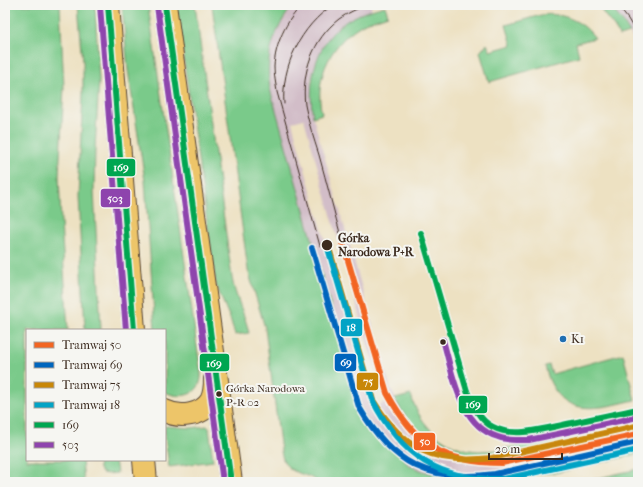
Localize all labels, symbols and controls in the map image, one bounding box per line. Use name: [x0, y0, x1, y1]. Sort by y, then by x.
line badge: 169: [106, 158, 136, 177]
text: 169: [113, 161, 129, 174]
line badge: 503: [100, 188, 131, 208]
text: 503: [107, 192, 123, 205]
place label: Górka Narodowa P+R: [338, 231, 415, 259]
marker: Górka Narodowa P+R: [320, 238, 334, 252]
line badge: 18: [340, 318, 363, 337]
text: 18: [346, 321, 356, 334]
legend: [26, 329, 166, 461]
place label: K1: [571, 332, 584, 346]
marker: K1: [558, 334, 568, 344]
unlabelled marker: [438, 337, 448, 347]
text: Tramwaj 50: [62, 338, 121, 352]
line badge: 169: [199, 353, 230, 372]
line badge: 69: [334, 353, 357, 372]
text: 69: [340, 356, 352, 369]
text: 169: [206, 357, 222, 370]
text: Tramwaj 69: [62, 358, 122, 372]
line badge: 75: [356, 372, 379, 391]
text: 75: [362, 375, 373, 388]
text: Tramwaj 75: [62, 378, 121, 392]
place label: Górka Narodowa P+R 02: [226, 382, 306, 409]
marker: Górka Narodowa P+R 02: [214, 389, 224, 399]
line badge: 169: [458, 395, 488, 414]
text: Tramwaj 18: [62, 398, 120, 412]
text: 169: [465, 398, 481, 411]
text: 169: [62, 418, 79, 432]
line badge: 50: [413, 432, 436, 451]
text: 50: [420, 435, 430, 448]
scale bar: [489, 435, 562, 461]
text: 503: [62, 438, 79, 452]
text: 20 m: [495, 442, 520, 456]

